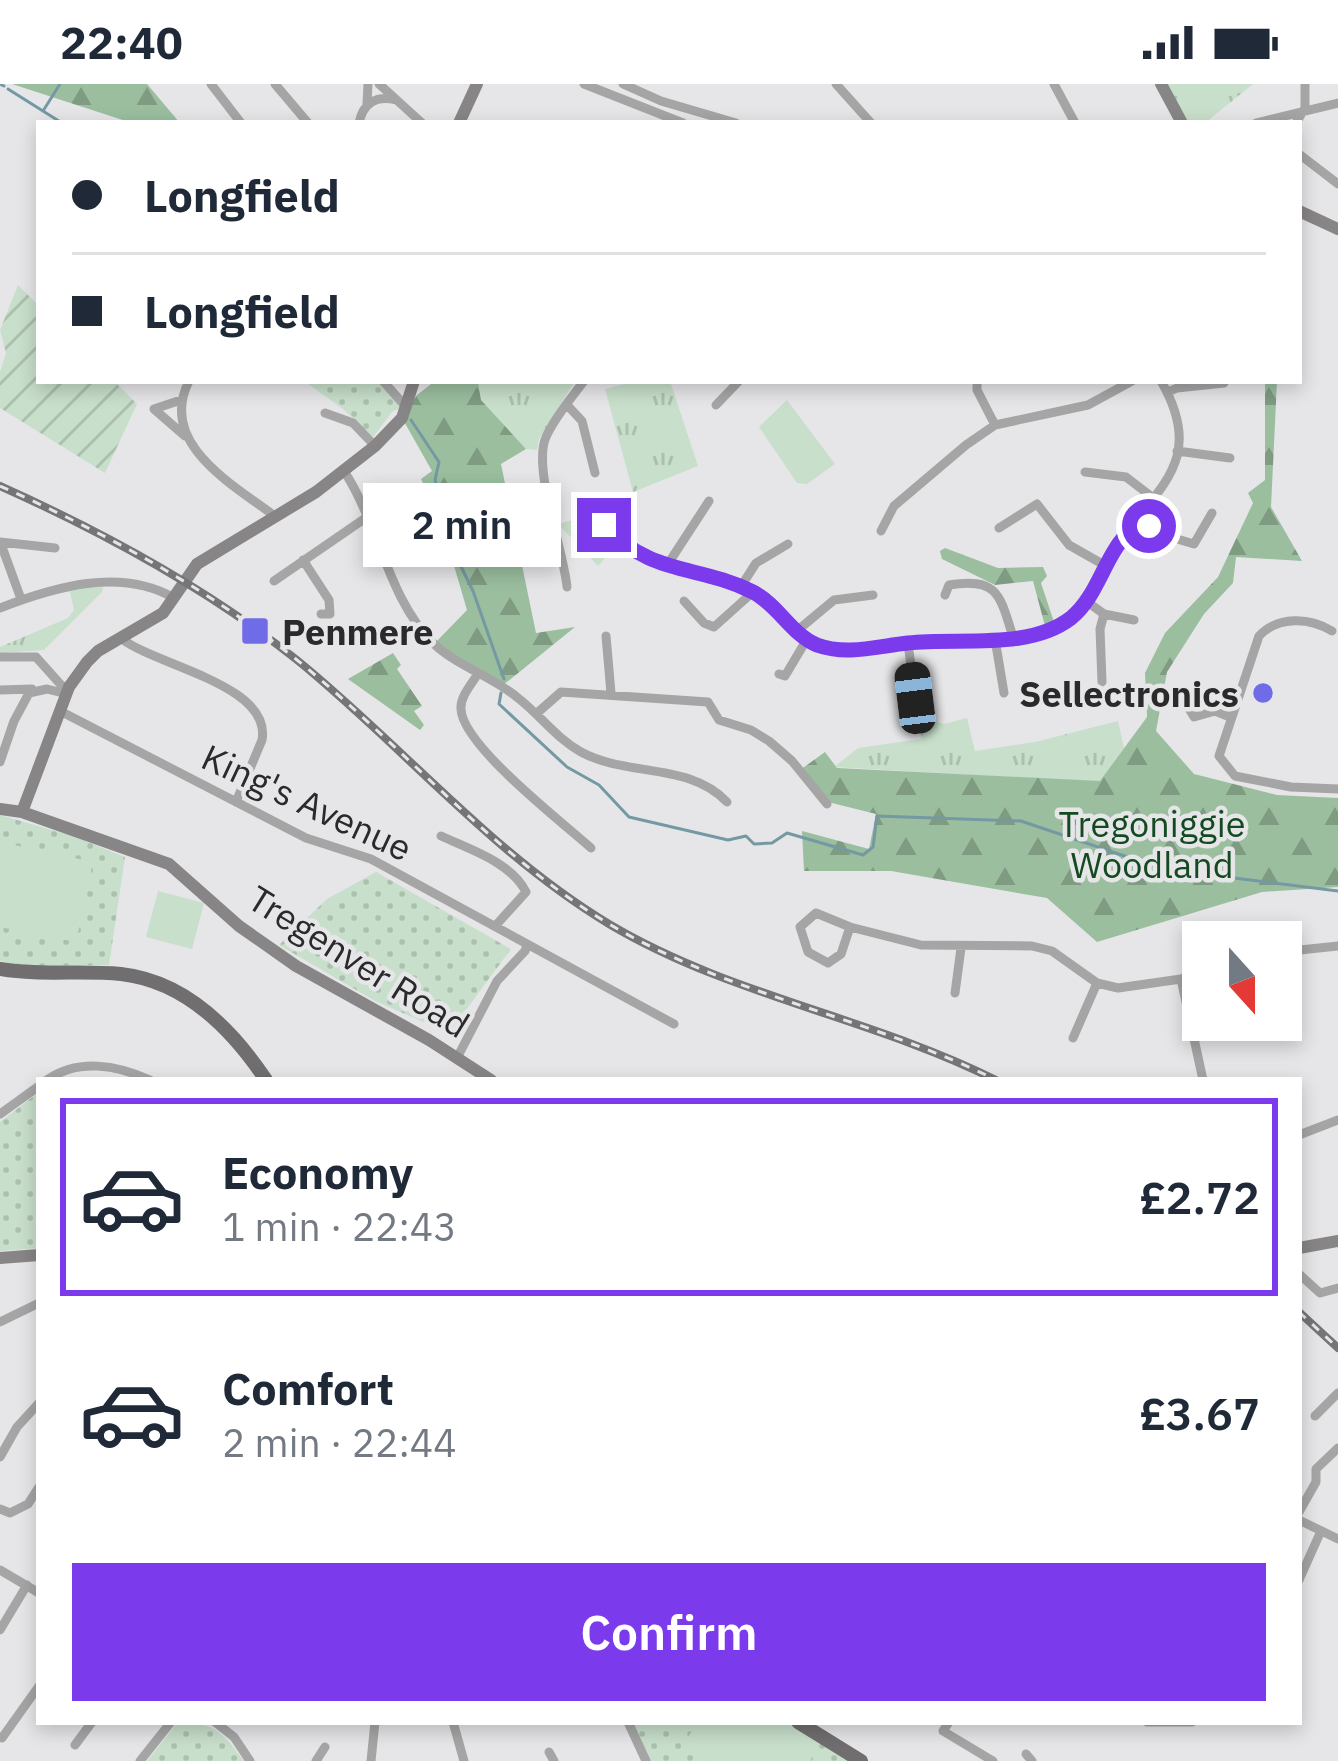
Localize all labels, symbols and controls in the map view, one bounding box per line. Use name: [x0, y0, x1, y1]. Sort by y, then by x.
text: 22:40: [60, 13, 183, 71]
text: Longfield: [144, 166, 340, 224]
text: Longfield: [144, 282, 340, 340]
callout: 2 min: [364, 483, 562, 567]
route end: [577, 498, 631, 552]
text: 2 min: [412, 499, 512, 550]
route start: [1122, 499, 1176, 553]
place label: Penmere: [282, 608, 434, 655]
marker: Penmere: [239, 615, 271, 647]
car: [893, 660, 937, 736]
place label: Sellectronics: [1019, 670, 1239, 717]
marker: Sellectronics: [1250, 680, 1276, 706]
street label: King's Avenue: [194, 733, 420, 871]
park label: Tregoniggie Woodland: [1058, 800, 1246, 888]
street label: Tregenver Road: [240, 874, 478, 1048]
north arrow: [1182, 921, 1302, 1041]
map controls: [1182, 921, 1302, 1041]
icon: car: [78, 1143, 186, 1251]
text: Economy: [222, 1143, 413, 1201]
text: £2.72: [1139, 1168, 1260, 1226]
text: 1 min · 22:43: [222, 1201, 457, 1252]
icon: car: [78, 1359, 186, 1467]
text: Comfort: [222, 1359, 394, 1417]
text: £3.67: [1139, 1384, 1260, 1442]
text: 2 min · 22:44: [222, 1417, 457, 1468]
button: Confirm: [72, 1563, 1266, 1701]

